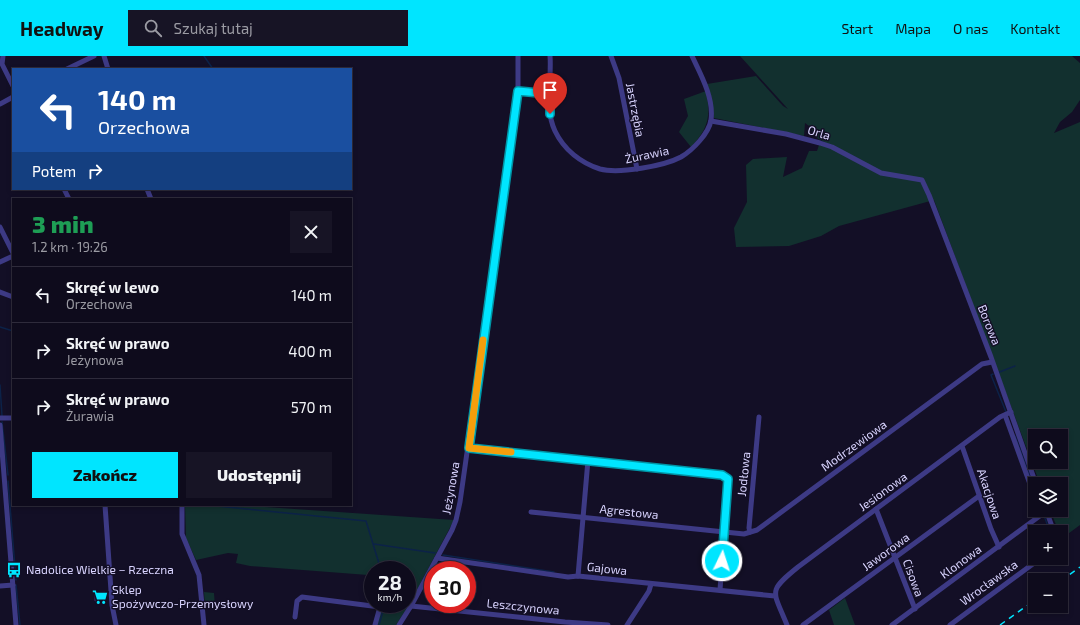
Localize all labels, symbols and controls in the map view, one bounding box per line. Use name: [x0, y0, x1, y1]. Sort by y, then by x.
search box: [128, 10, 408, 46]
text: Headway: [20, 17, 104, 40]
icon: search: [142, 17, 164, 39]
text: Szukaj tutaj: [174, 19, 253, 37]
text: Start: [841, 20, 873, 37]
text: Mapa: [895, 20, 931, 37]
text: O nas: [953, 20, 988, 37]
text: Kontakt: [1010, 20, 1060, 37]
pin: [533, 73, 567, 114]
icon: arrive: [539, 79, 561, 101]
street label: Jastrzębia: [624, 81, 648, 138]
text: 140 m: [98, 82, 176, 116]
icon: left: [32, 84, 84, 136]
text: Orzechowa: [98, 116, 190, 138]
street label: Orla: [806, 122, 832, 142]
street label: Żurawia: [624, 143, 670, 165]
icon: right: [84, 160, 106, 182]
text: Potem: [32, 162, 76, 180]
text: 3 min: [32, 209, 94, 238]
button: close: [290, 211, 332, 253]
text: 1.2 km · 19:26: [32, 239, 108, 255]
text: Skręć w lewo: [66, 278, 159, 296]
icon: left: [32, 284, 54, 306]
text: 140 m: [291, 286, 332, 304]
text: Orzechowa: [66, 296, 133, 312]
street label: Borowa: [976, 302, 1004, 347]
text: Skręć w prawo: [66, 334, 170, 352]
icon: right: [32, 340, 54, 362]
text: 400 m: [288, 342, 332, 360]
text: Jeżynowa: [66, 352, 124, 368]
text: Skręć w prawo: [66, 390, 170, 408]
icon: right: [32, 396, 54, 418]
text: 570 m: [291, 398, 332, 416]
text: Żurawia: [66, 408, 114, 424]
street label: Modrzewiowa: [818, 417, 889, 474]
map controls: [1028, 429, 1068, 613]
button: search: [1028, 429, 1068, 469]
street label: Jodłowa: [734, 451, 752, 497]
button: Zakończ: [32, 452, 178, 498]
button: Udostępnij: [186, 452, 332, 498]
street label: Jeżynowa: [439, 460, 462, 515]
street label: Akacjowa: [974, 467, 1005, 521]
street label: Jesionowa: [855, 469, 909, 513]
button: layers: [1028, 477, 1068, 517]
street label: Agrestowa: [599, 501, 659, 521]
button: +: [1028, 525, 1068, 565]
street label: Jaworowa: [859, 529, 912, 573]
position arrow: [701, 540, 743, 582]
street label: Klonowa: [937, 542, 984, 581]
street label: Cisowa: [901, 557, 927, 598]
street label: Wrocławska: [957, 557, 1020, 608]
street label: Gajowa: [586, 559, 628, 578]
bus stop icon: Nadolice Wielkie – Rzeczna: [5, 561, 23, 579]
speed limit sign: 30: [424, 561, 476, 613]
place label: Nadolice Wielkie – Rzeczna: [26, 562, 174, 576]
text: 28: [378, 570, 402, 594]
button: −: [1028, 573, 1068, 613]
place label: Sklep Spożywczo-Przemysłowy: [112, 582, 254, 610]
supermarket icon: Sklep Spożywczo-Przemysłowy: [91, 588, 109, 606]
text: km/h: [378, 591, 402, 603]
street label: Leszczynowa: [486, 595, 560, 617]

